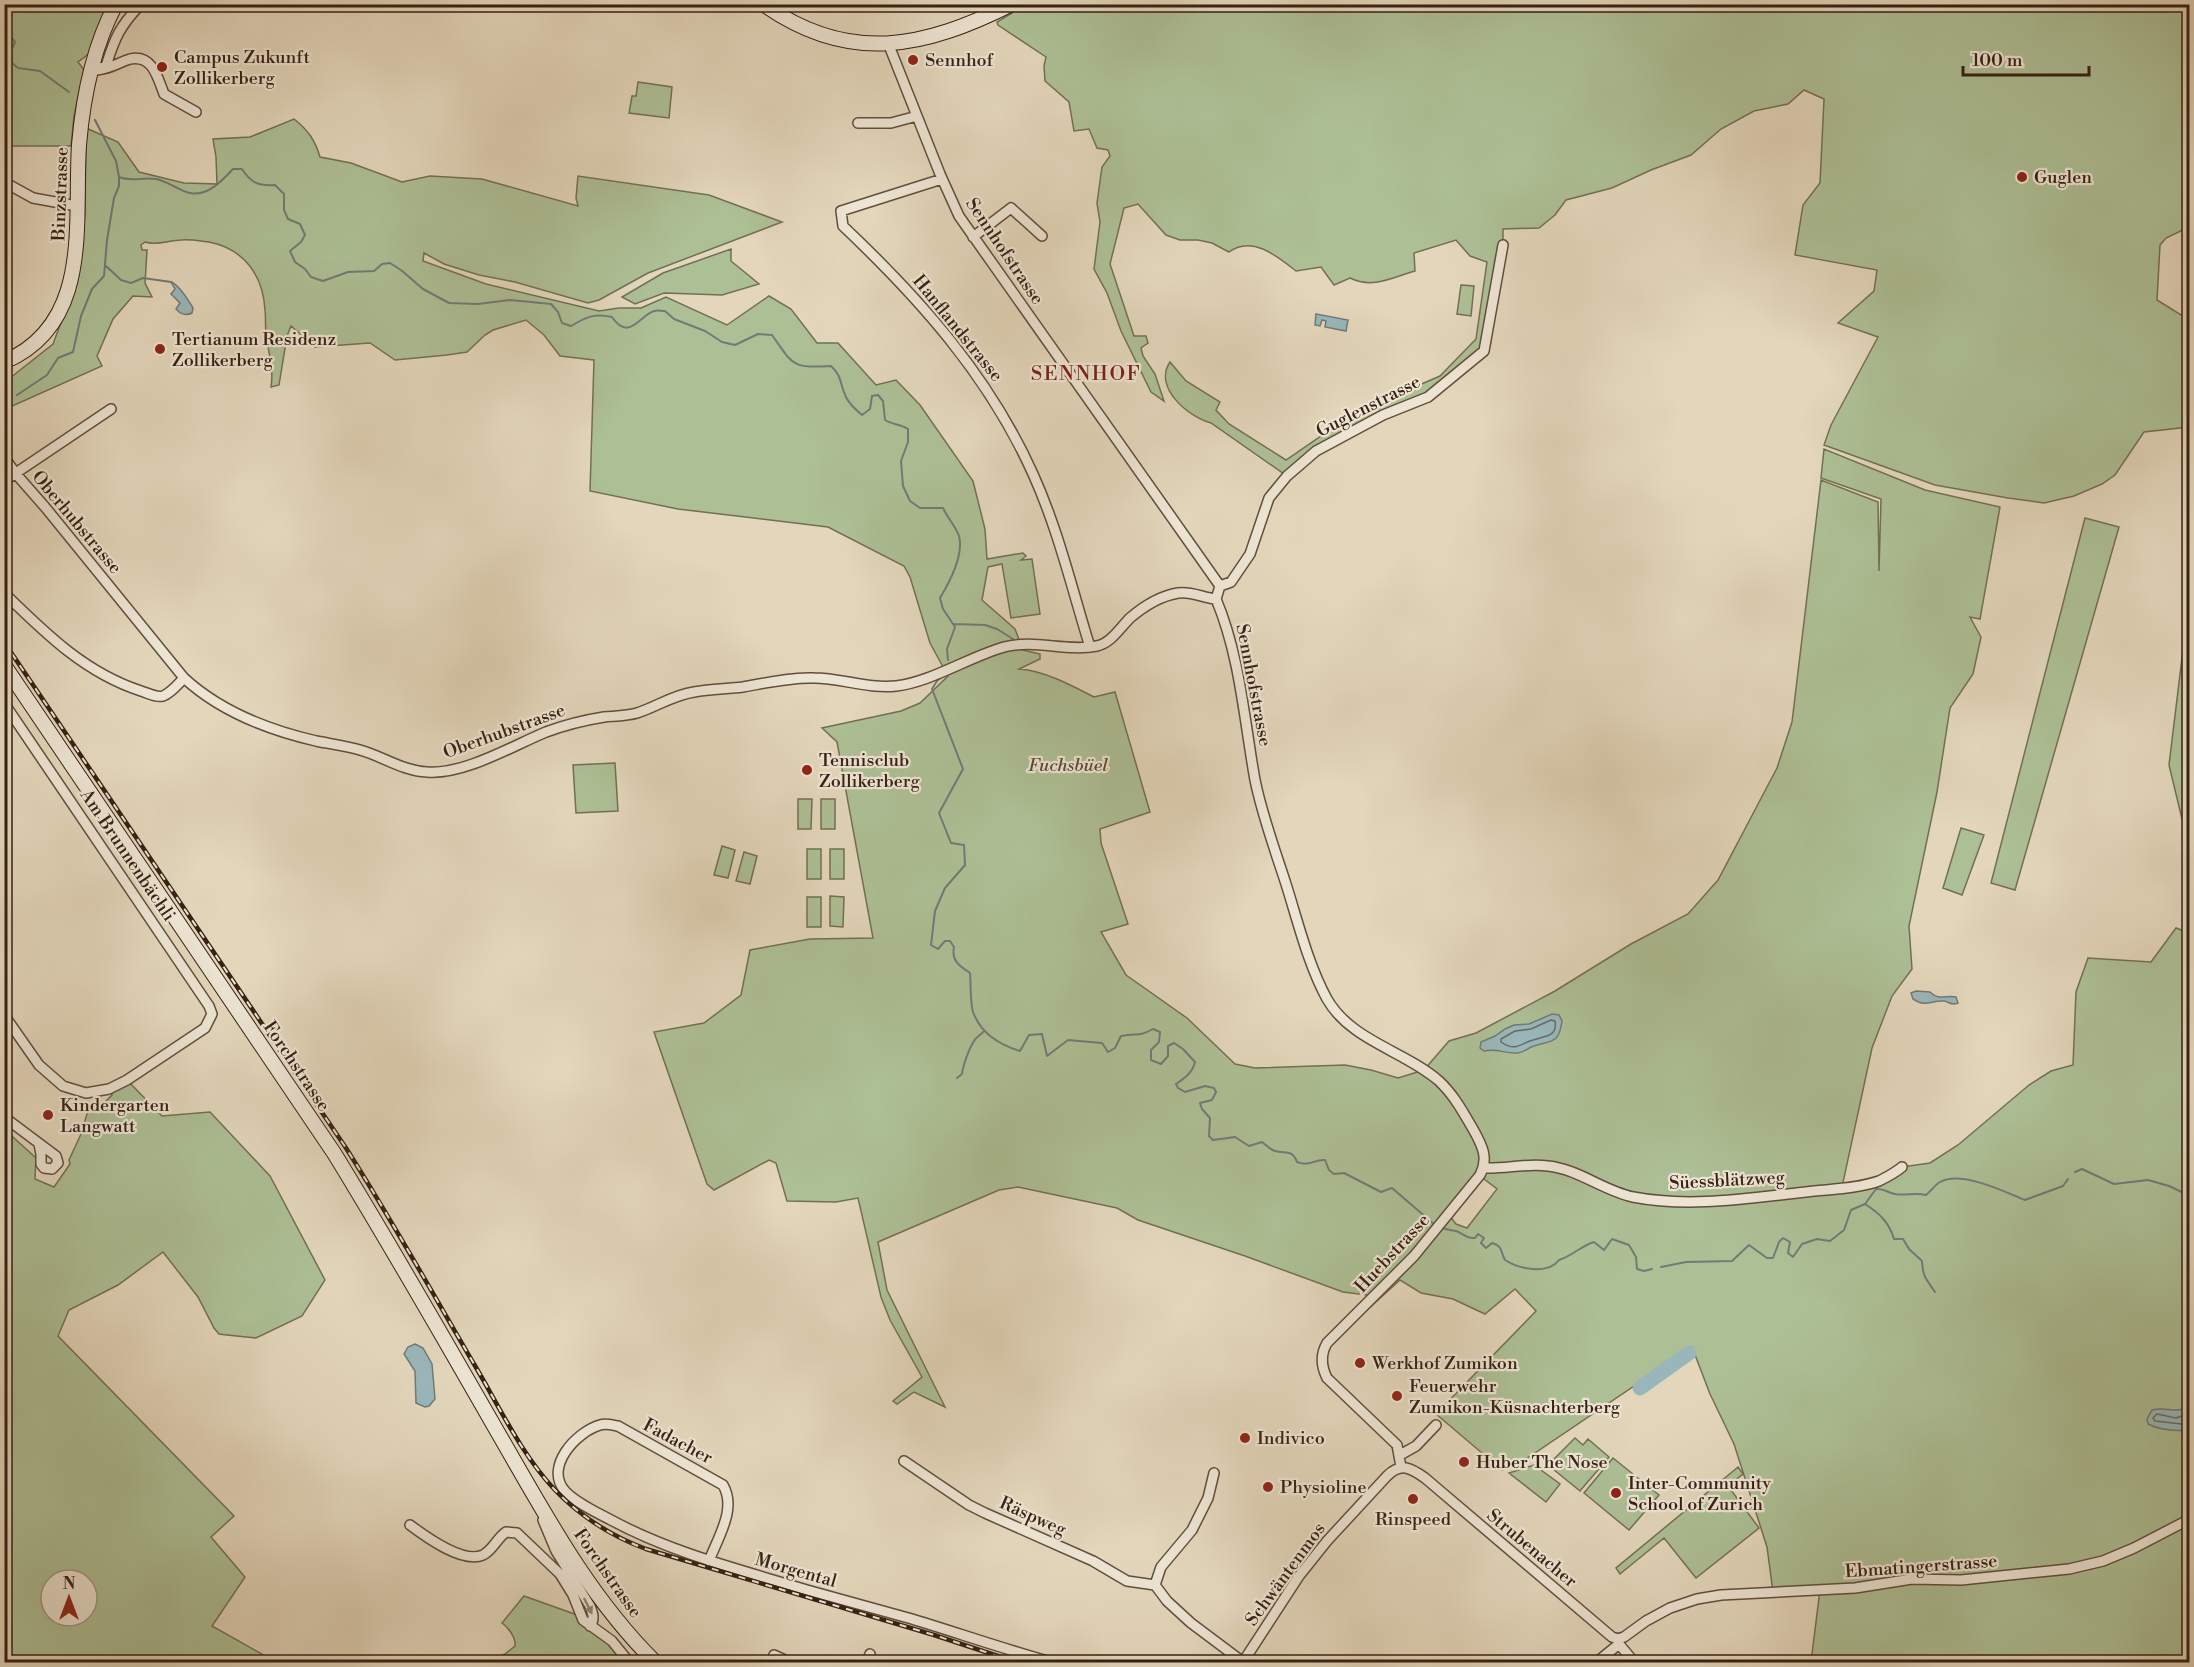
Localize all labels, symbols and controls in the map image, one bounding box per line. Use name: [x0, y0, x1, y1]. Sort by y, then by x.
scale bar: [1963, 39, 2089, 77]
place label: Campus Zukunft Zollikerberg: [174, 46, 310, 90]
place label: Sennhof: [925, 49, 994, 72]
text: 100 m: [1972, 49, 2023, 72]
marker: Sennhof: [906, 53, 920, 67]
marker: Campus Zukunft Zollikerberg: [155, 60, 169, 74]
street label: Binzstrasse: [47, 147, 74, 242]
place label: Guglen: [2034, 166, 2092, 189]
marker: Guglen: [2015, 170, 2029, 184]
street label: Sennhofstrasse: [960, 193, 1049, 309]
street label: Hanflandstrasse: [907, 270, 1008, 387]
place label: Tertianum Residenz Zollikerberg: [172, 328, 336, 372]
marker: Tertianum Residenz Zollikerberg: [153, 342, 167, 356]
district label: SENNHOF: [1031, 362, 1141, 387]
street label: Guglenstrasse: [1312, 370, 1424, 443]
street label: Oberhubstrasse: [27, 466, 127, 579]
street label: Sennhofstrasse: [1230, 622, 1277, 748]
street label: Oberhubstrasse: [440, 699, 568, 764]
place label: Tennisclub Zollikerberg: [819, 749, 920, 793]
park label: Fuchsbüel: [1028, 754, 1108, 777]
marker: Tennisclub Zollikerberg: [800, 763, 814, 777]
street label: Am Brunnenbächli: [74, 784, 180, 926]
street label: Forchstrasse: [258, 1017, 335, 1116]
place label: Kindergarten Langwatt: [60, 1094, 170, 1138]
marker: Kindergarten Langwatt: [41, 1108, 55, 1122]
street label: Süessblätzweg: [1669, 1166, 1786, 1195]
street label: Huebstrasse: [1350, 1209, 1435, 1298]
place label: Werkhof Zumikon: [1371, 1352, 1518, 1375]
marker: Werkhof Zumikon: [1353, 1356, 1367, 1370]
place label: Feuerwehr Zumikon-Küsnachterberg: [1409, 1375, 1621, 1419]
marker: Feuerwehr Zumikon-Küsnachterberg: [1390, 1389, 1404, 1403]
street label: Fadacher: [639, 1414, 717, 1469]
place label: Indivico: [1257, 1427, 1325, 1450]
marker: Indivico: [1238, 1431, 1252, 1445]
place label: Huber The Nose: [1476, 1451, 1608, 1474]
marker: Huber The Nose: [1457, 1455, 1471, 1469]
place label: Inter-Community School of Zurich: [1628, 1472, 1771, 1516]
place label: Physioline: [1280, 1476, 1367, 1499]
marker: Physioline: [1261, 1480, 1275, 1494]
marker: Inter-Community School of Zurich: [1609, 1486, 1623, 1500]
street label: Räspweg: [996, 1492, 1070, 1542]
marker: Rinspeed: [1406, 1492, 1420, 1506]
street label: Strubenacher: [1482, 1504, 1582, 1593]
place label: Rinspeed: [1375, 1508, 1452, 1531]
street label: Schwäntenmos: [1240, 1518, 1331, 1630]
street label: Forchstrasse: [568, 1524, 647, 1622]
street label: Morgental: [752, 1548, 840, 1593]
street label: Ebmatingerstrasse: [1844, 1550, 1998, 1583]
north arrow: [39, 1568, 99, 1628]
text: N: [63, 1574, 76, 1594]
one-way arrow: [583, 1597, 593, 1615]

